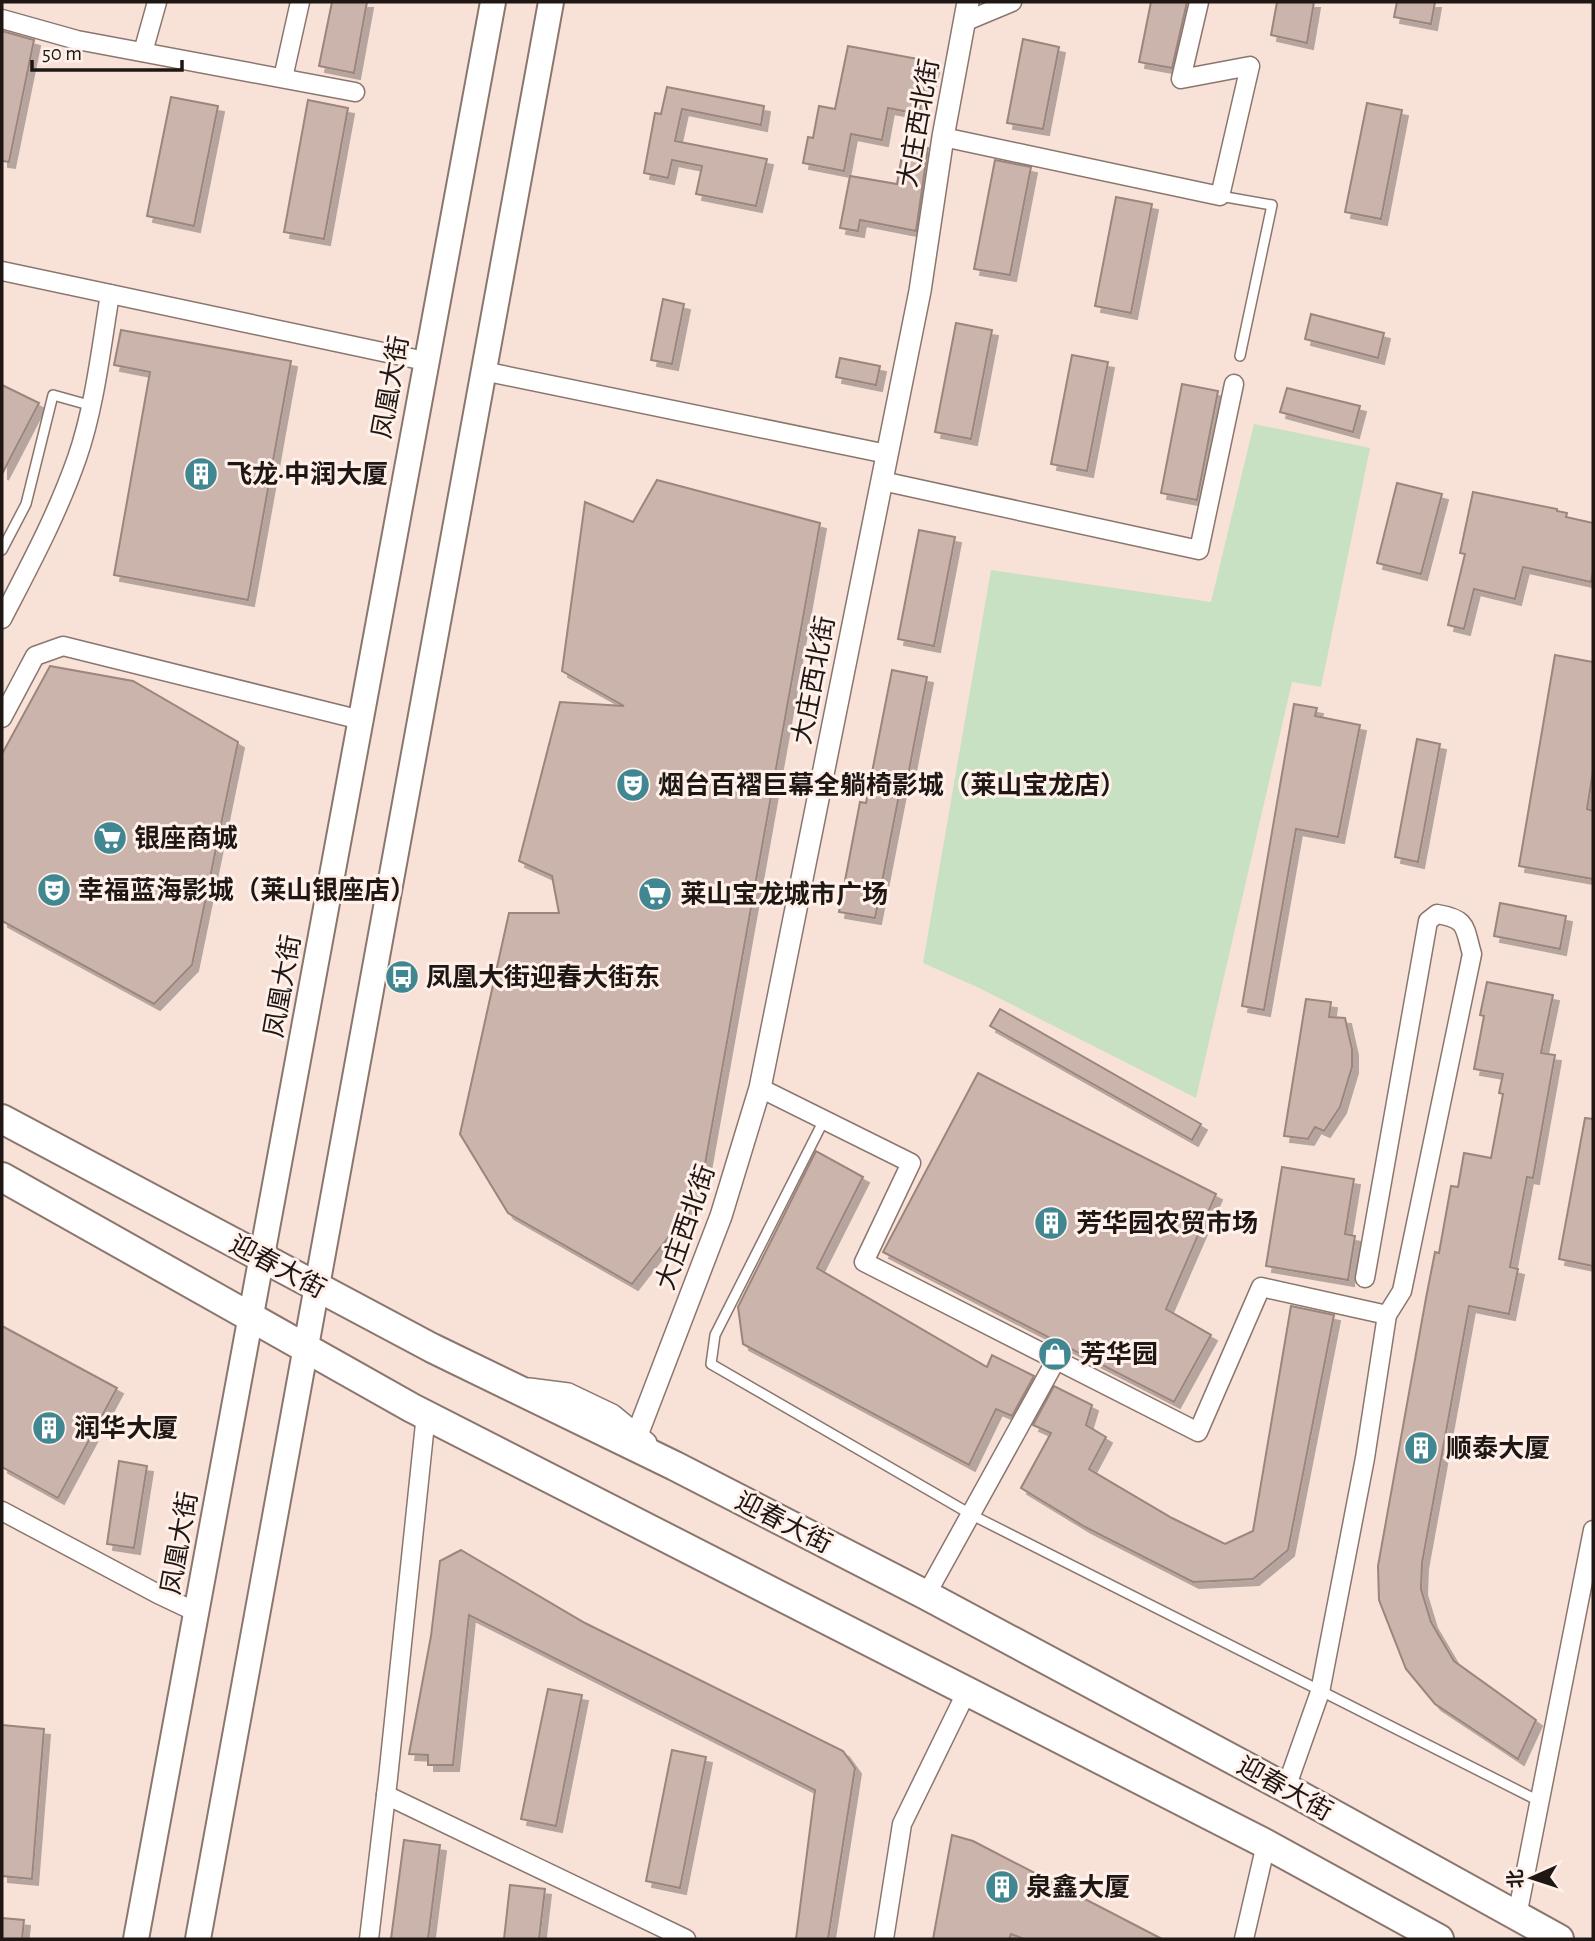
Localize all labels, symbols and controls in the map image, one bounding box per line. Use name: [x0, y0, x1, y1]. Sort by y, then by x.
scale bar: [32, 28, 182, 72]
text: 50 m: [42, 43, 82, 64]
street label: 大庄西北街: [894, 57, 943, 189]
street label: 凤凰大街: [368, 334, 413, 441]
building icon: 飞龙·中润大厦: [182, 455, 220, 493]
place label: 飞龙·中润大厦: [226, 460, 388, 488]
street label: 大庄西北街: [788, 614, 839, 746]
theatre icon: 烟台百褶巨幕全躺椅影城（莱山宝龙店）: [614, 766, 652, 804]
place label: 烟台百褶巨幕全躺椅影城（莱山宝龙店）: [658, 771, 1126, 799]
supermarket icon: 银座商城: [91, 819, 129, 857]
place label: 银座商城: [134, 824, 238, 852]
theatre icon: 幸福蓝海影城（莱山银座店）: [35, 871, 73, 909]
supermarket icon: 莱山宝龙城市广场: [636, 875, 674, 913]
place label: 幸福蓝海影城（莱山银座店）: [78, 876, 416, 904]
place label: 莱山宝龙城市广场: [680, 880, 888, 908]
street label: 凤凰大街: [260, 933, 305, 1040]
bus stop icon: 凤凰大街迎春大街东: [383, 958, 421, 996]
place label: 凤凰大街迎春大街东: [426, 963, 660, 991]
street label: 大庄西北街: [652, 1161, 719, 1293]
building icon: 芳华园农贸市场: [1032, 1204, 1070, 1242]
place label: 芳华园农贸市场: [1076, 1209, 1258, 1237]
street label: 迎春大街: [226, 1230, 330, 1303]
shop icon: 芳华园: [1036, 1335, 1074, 1373]
place label: 芳华园: [1080, 1340, 1158, 1368]
building icon: 润华大厦: [30, 1409, 68, 1447]
place label: 润华大厦: [74, 1414, 178, 1442]
building icon: 顺泰大厦: [1402, 1429, 1440, 1467]
place label: 顺泰大厦: [1446, 1434, 1550, 1462]
street label: 迎春大街: [731, 1487, 836, 1558]
street label: 凤凰大街: [157, 1490, 202, 1597]
street label: 迎春大街: [1233, 1751, 1337, 1825]
north arrow: [1497, 1843, 1567, 1913]
building icon: 泉鑫大厦: [983, 1868, 1021, 1906]
text: 北: [1506, 1869, 1527, 1889]
place label: 泉鑫大厦: [1026, 1873, 1130, 1901]

